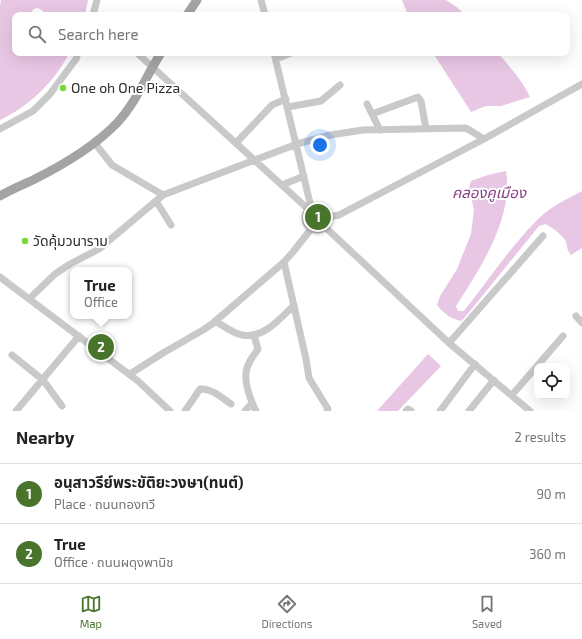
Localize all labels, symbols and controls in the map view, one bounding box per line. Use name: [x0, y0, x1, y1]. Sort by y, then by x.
search box: [12, 12, 570, 56]
icon: search: [26, 23, 48, 45]
text: Search here: [58, 25, 139, 43]
place label: One oh One Pizza: [71, 79, 180, 96]
marker: One oh One Pizza: [58, 83, 68, 93]
your location: [310, 135, 330, 155]
water label: คลองคูเมือง: [452, 183, 527, 202]
pin: 1: [305, 202, 331, 232]
place label: วัดคุ้มวนาราม: [33, 232, 108, 250]
marker: วัดคุ้มวนาราม: [20, 236, 30, 246]
popup: [70, 267, 132, 319]
text: True: [84, 276, 116, 294]
text: Office: [84, 294, 118, 310]
pin: 2: [88, 332, 114, 362]
map controls: [534, 363, 570, 399]
button: locate: [534, 363, 570, 399]
text: Nearby: [16, 427, 74, 447]
text: 2 results: [514, 429, 566, 445]
text: อนุสาวรีย์พระขัติยะวงษา(ทนต์): [54, 473, 243, 491]
text: 1: [26, 486, 32, 502]
text: 90 m: [536, 486, 566, 502]
text: Place · ถนนทองทวี: [54, 496, 155, 512]
text: True: [54, 535, 86, 553]
text: 2: [25, 546, 33, 562]
text: 360 m: [529, 546, 566, 562]
text: Office · ถนนผดุงพานิช: [54, 554, 173, 570]
tab: Map: [80, 593, 102, 630]
tab: Directions: [262, 593, 312, 630]
tab: Saved: [472, 593, 502, 630]

